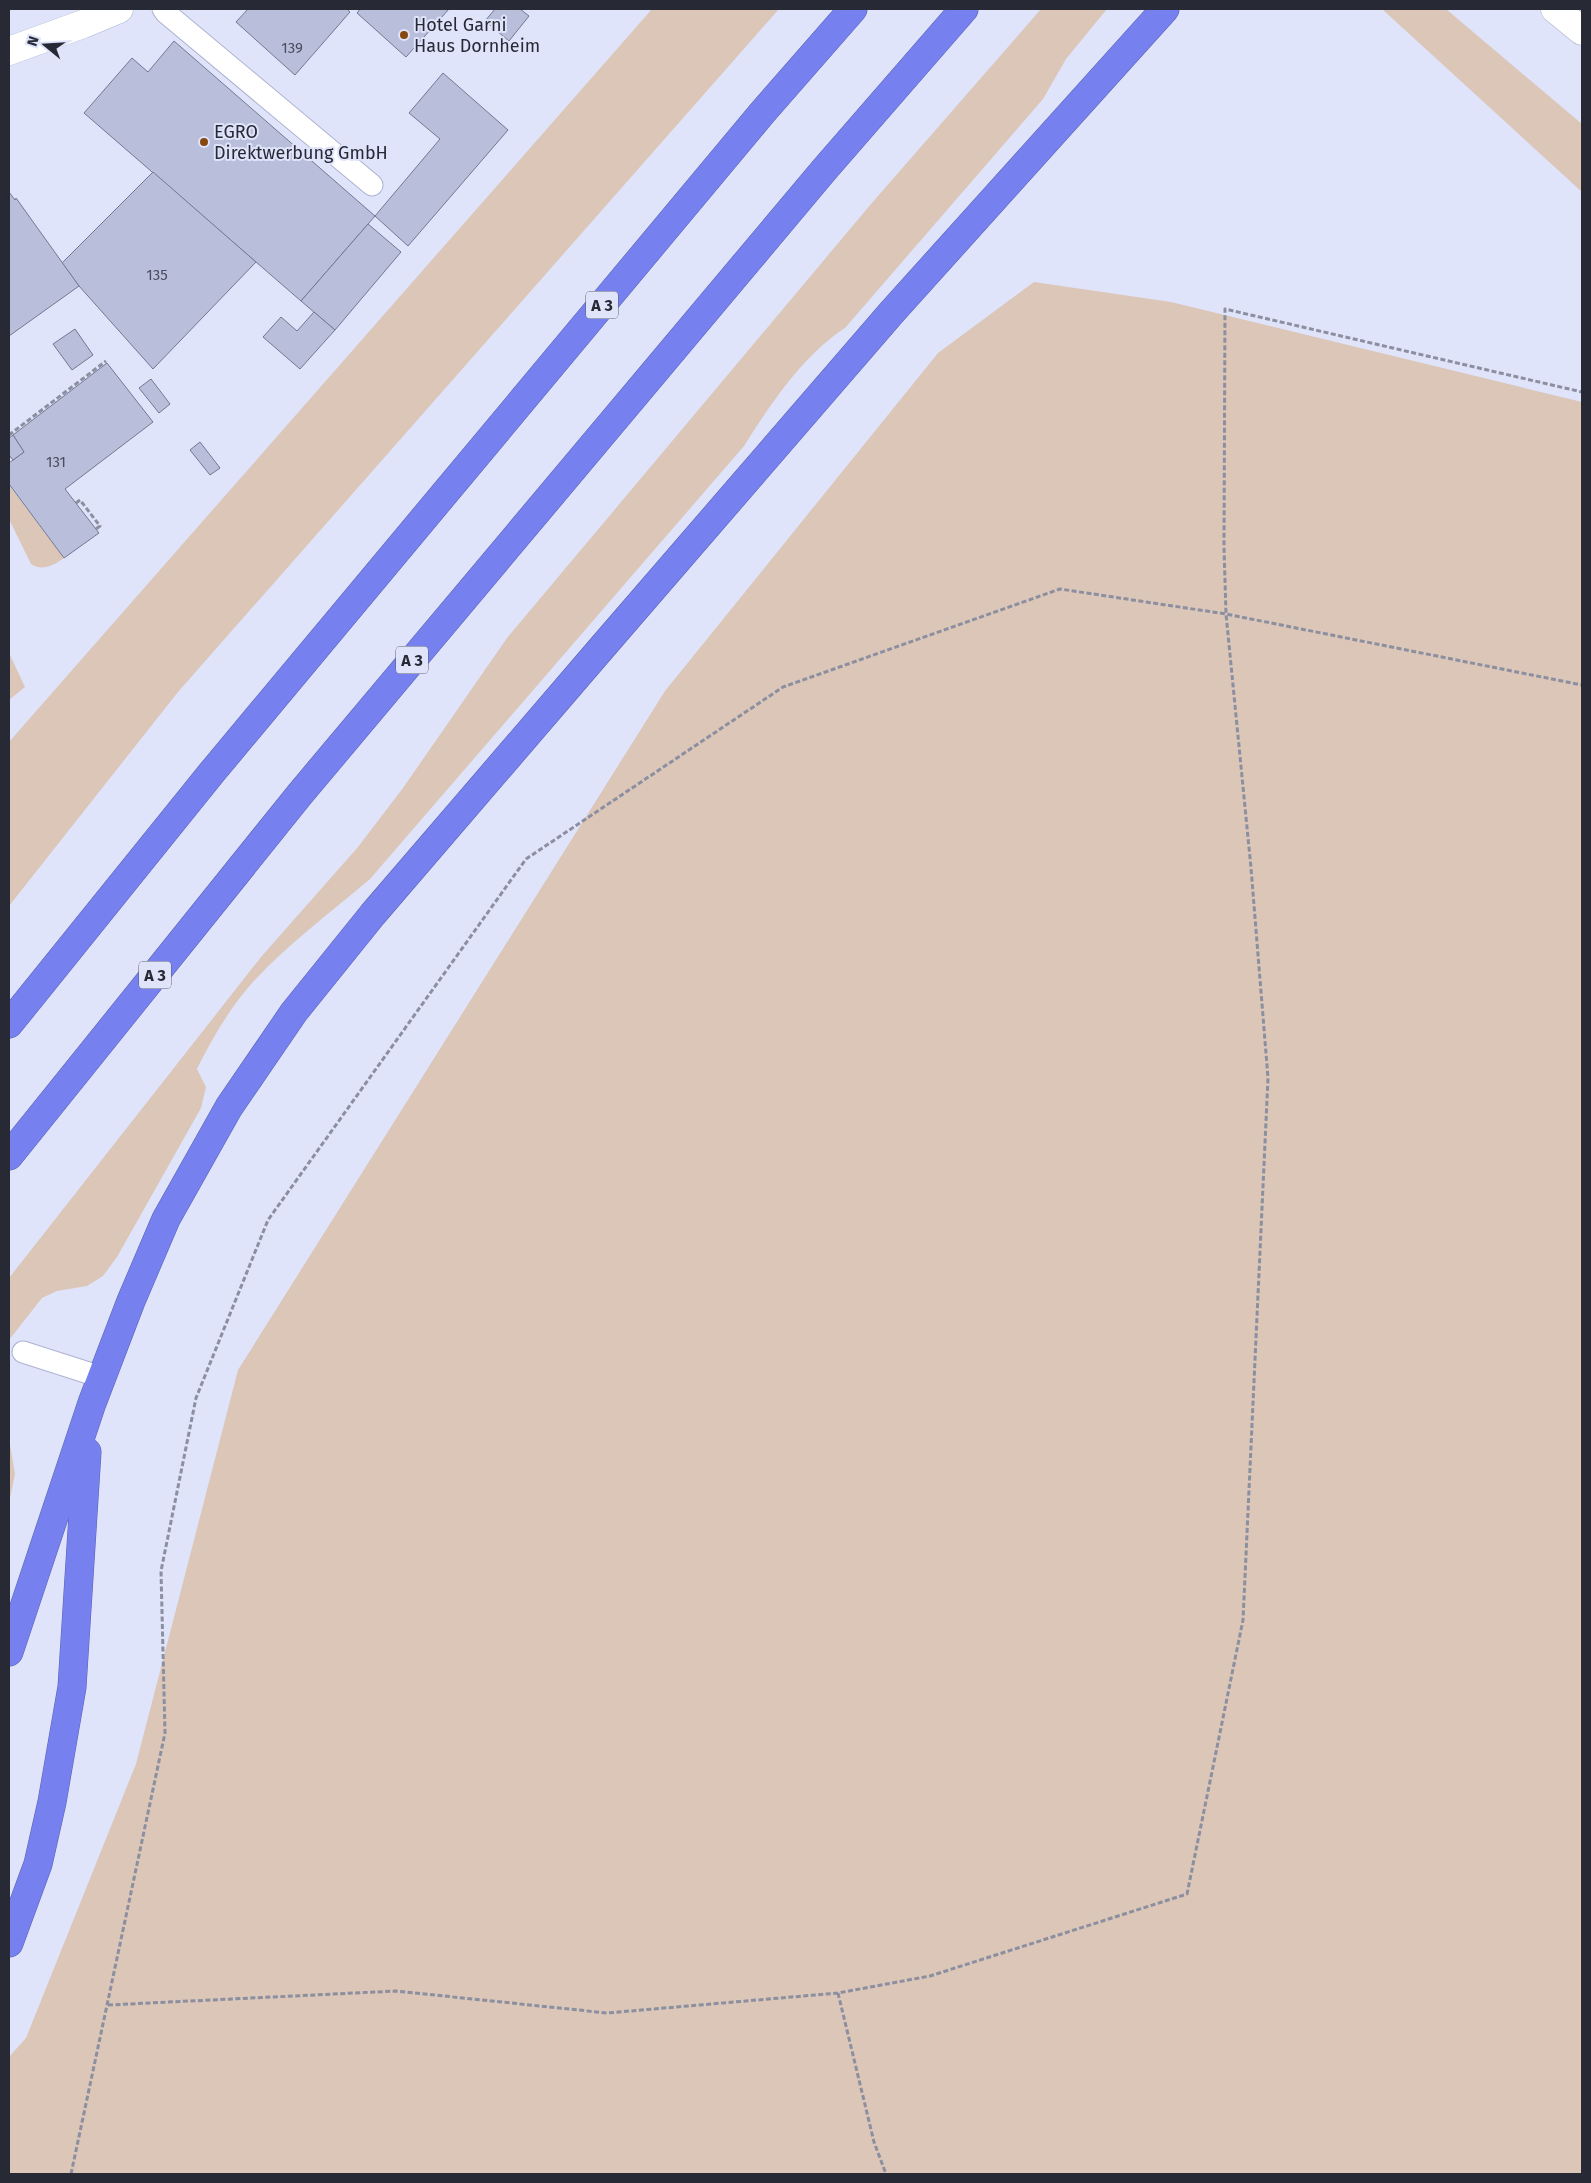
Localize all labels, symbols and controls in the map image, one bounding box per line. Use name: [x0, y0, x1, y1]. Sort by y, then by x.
place label: Hotel Garni Haus Dornheim: [414, 14, 540, 57]
north arrow: [20, 20, 70, 70]
marker: Hotel Garni Haus Dornheim: [398, 29, 410, 41]
text: N: [24, 34, 43, 48]
house number: 139: [281, 39, 303, 57]
place label: EGRO Direktwerbung GmbH: [214, 121, 388, 164]
marker: EGRO Direktwerbung GmbH: [198, 136, 210, 148]
house number: 135: [146, 266, 168, 284]
road number: A 3: [586, 292, 618, 318]
house number: 131: [46, 453, 66, 471]
road number: A 3: [396, 646, 428, 674]
road number: A 3: [139, 962, 171, 988]

